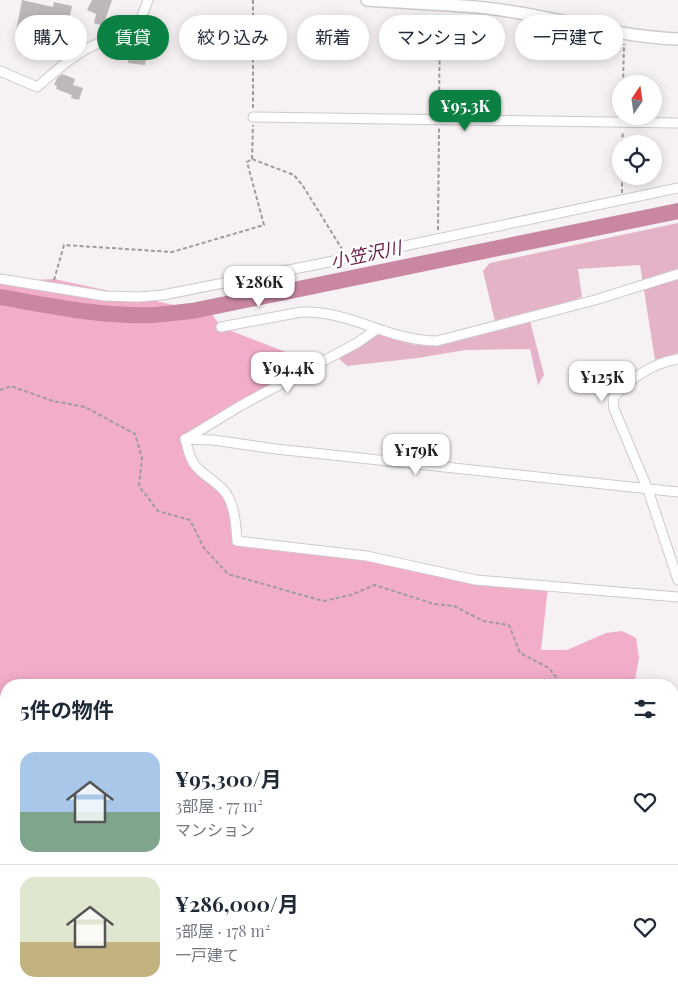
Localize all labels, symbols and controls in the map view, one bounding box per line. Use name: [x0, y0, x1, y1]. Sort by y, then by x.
chip: 購入: [15, 15, 87, 60]
chip: 賃貸: [97, 15, 169, 60]
chip: 絞り込み: [179, 15, 287, 60]
chip: 新着: [297, 15, 369, 60]
chip: マンション: [379, 15, 505, 60]
chip: 一戸建て: [515, 15, 623, 60]
north arrow: [612, 75, 662, 125]
map controls: [612, 75, 662, 185]
pin: ¥95.3K: [424, 90, 506, 132]
text: ¥95.3K: [440, 95, 490, 116]
button: locate: [612, 135, 662, 185]
water label: 小笠沢川: [328, 234, 405, 273]
pin: ¥286K: [224, 266, 294, 308]
text: ¥286K: [235, 271, 283, 292]
pin: ¥94.4K: [247, 352, 329, 394]
text: ¥94.4K: [262, 357, 314, 378]
pin: ¥125K: [567, 360, 637, 403]
text: ¥125K: [580, 366, 624, 387]
pin: ¥179K: [381, 434, 451, 476]
text: ¥179K: [394, 439, 438, 460]
text: 5件の物件: [20, 695, 114, 723]
icon: filters: [631, 695, 659, 723]
text: ¥95,300/月: [175, 764, 282, 792]
icon: home: [60, 772, 120, 832]
icon: heart: [631, 788, 659, 816]
text: 3部屋 · 77 m²: [175, 795, 263, 816]
text: マンション: [175, 819, 255, 840]
text: ¥286,000/月: [175, 889, 299, 917]
icon: home: [60, 897, 120, 957]
icon: heart: [631, 913, 659, 941]
text: 5部屋 · 178 m²: [175, 920, 270, 941]
text: 一戸建て: [175, 944, 239, 965]

